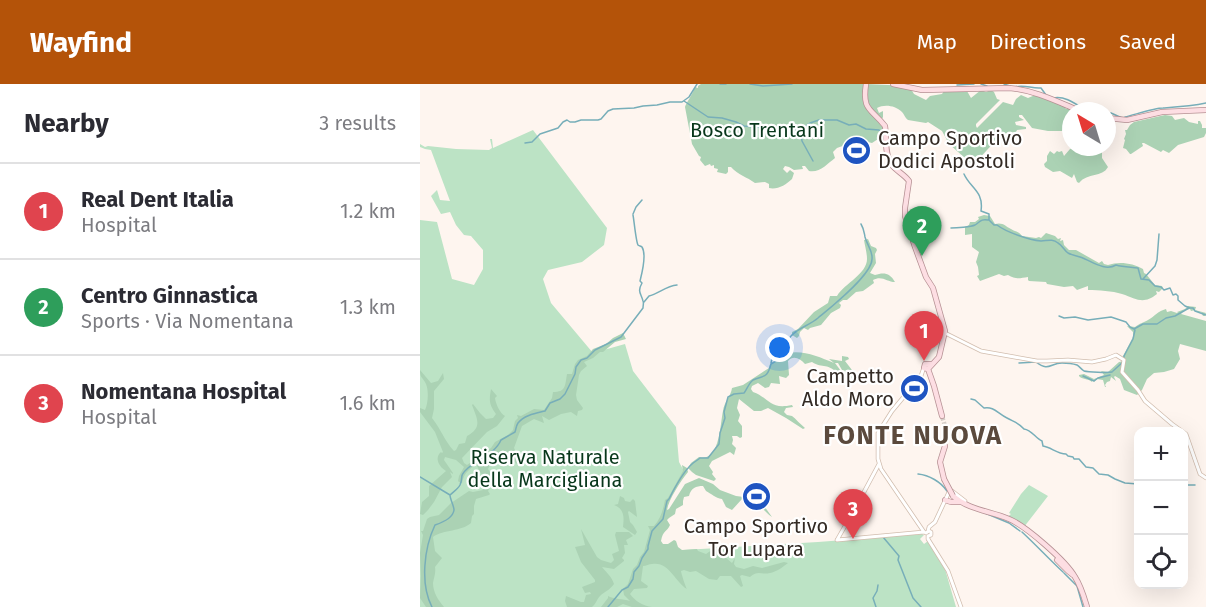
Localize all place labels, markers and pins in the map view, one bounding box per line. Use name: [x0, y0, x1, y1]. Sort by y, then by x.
place label: Campo Sportivo Dodici Apostoli: [878, 126, 1022, 173]
sports icon: Campo Sportivo Dodici Apostoli: [841, 134, 873, 166]
pin: 2: [902, 206, 942, 256]
pin: 1: [904, 312, 944, 361]
place label: Campetto Aldo Moro: [802, 364, 894, 411]
sports icon: Campetto Aldo Moro: [899, 372, 931, 404]
sports icon: Campo Sportivo Tor Lupara: [740, 480, 772, 512]
pin: 3: [834, 490, 872, 539]
place label: Campo Sportivo Tor Lupara: [684, 514, 828, 561]

